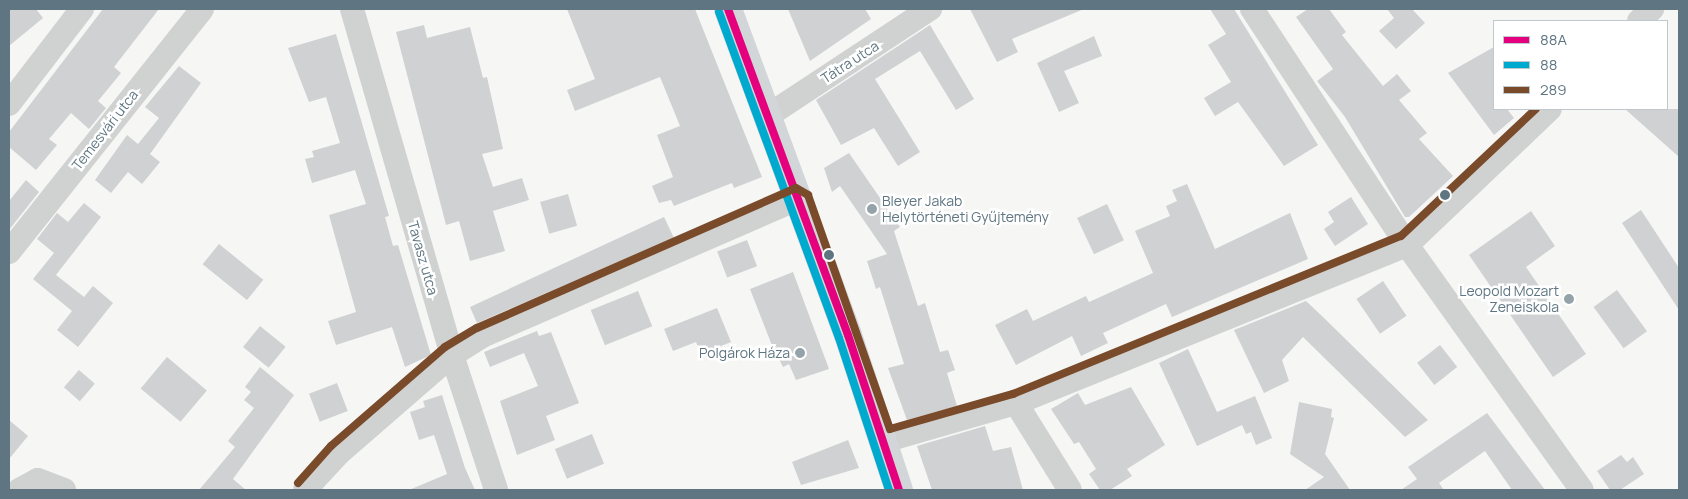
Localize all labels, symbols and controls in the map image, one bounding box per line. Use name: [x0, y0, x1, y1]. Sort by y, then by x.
legend: [1493, 20, 1668, 110]
text: 88A: [1540, 29, 1567, 50]
street label: Tátra utca: [818, 37, 882, 87]
text: 88: [1540, 54, 1557, 75]
text: 289: [1540, 79, 1567, 100]
street label: Temesvári utca: [69, 87, 141, 173]
unlabelled marker: [1440, 190, 1450, 200]
place label: Bleyer Jakab Helytörténeti Gyűjtemény: [882, 193, 1049, 226]
marker: Bleyer Jakab Helytörténeti Gyűjtemény: [866, 203, 878, 215]
street label: Tavasz utca: [404, 219, 442, 297]
unlabelled marker: [824, 250, 834, 260]
place label: Leopold Mozart Zeneiskola: [1459, 283, 1559, 316]
marker: Leopold Mozart Zeneiskola: [1563, 293, 1575, 305]
place label: Polgárok Háza: [699, 345, 790, 361]
marker: Polgárok Háza: [794, 347, 806, 359]

